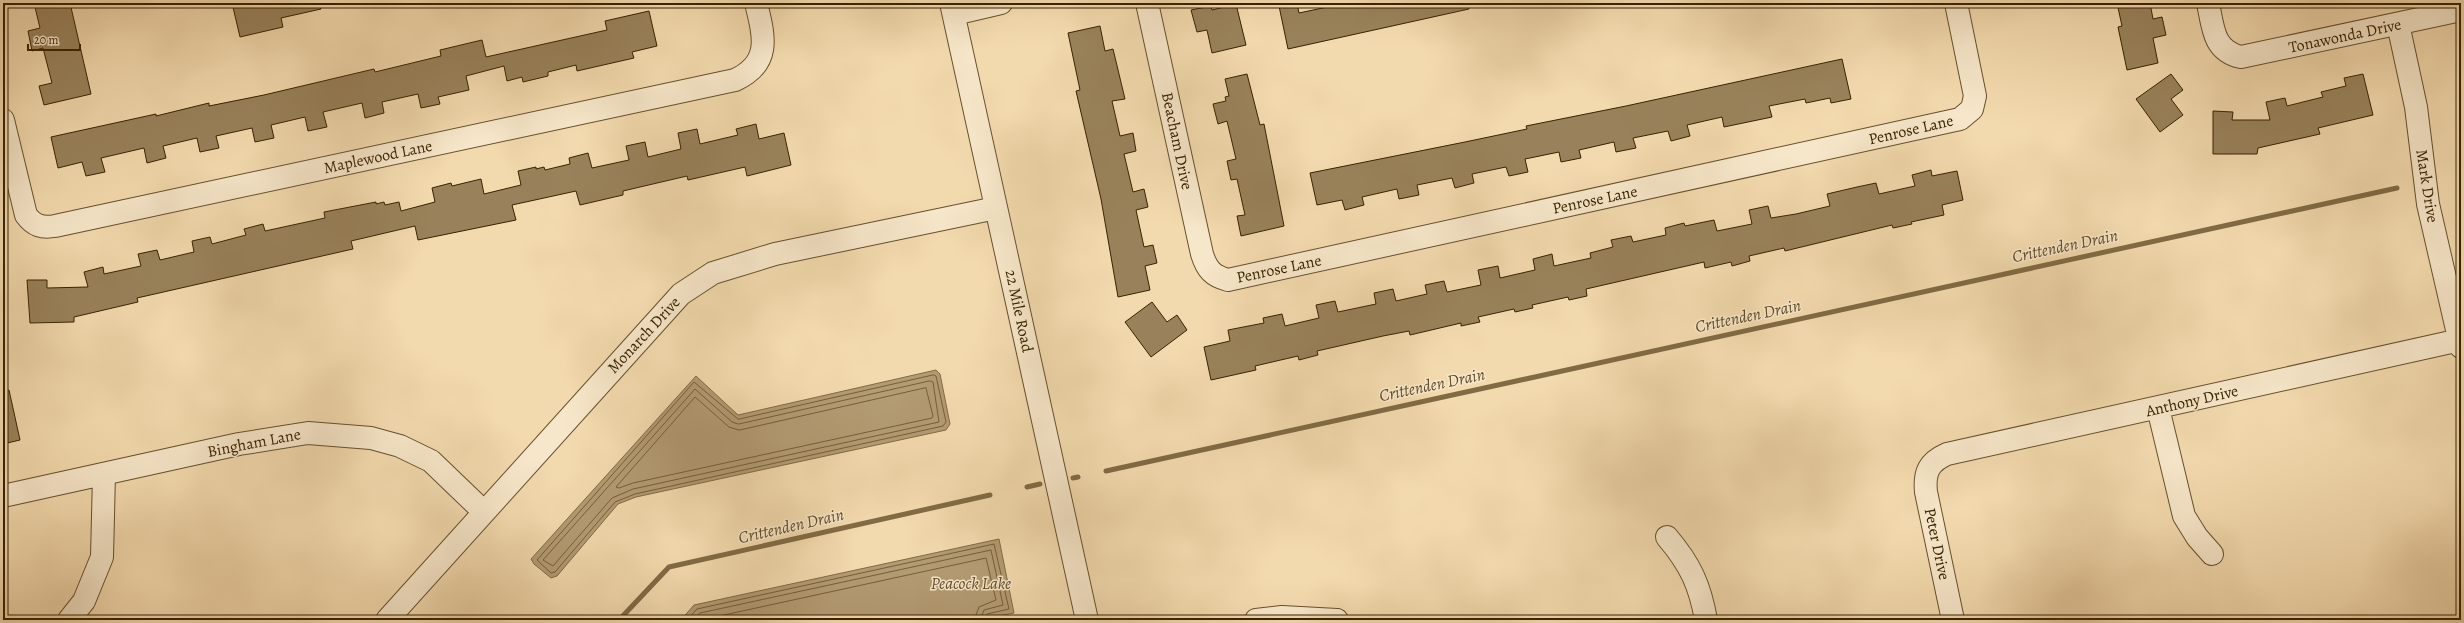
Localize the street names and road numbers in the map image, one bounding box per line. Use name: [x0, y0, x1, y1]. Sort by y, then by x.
street label: Tonawonda Drive: [2287, 13, 2403, 59]
street label: Beacham Drive: [1156, 90, 1198, 192]
street label: Penrose Lane: [1867, 110, 1955, 150]
street label: Maplewood Lane: [322, 135, 434, 179]
street label: Mark Drive: [2410, 148, 2444, 224]
street label: Penrose Lane: [1551, 180, 1639, 220]
street label: Penrose Lane: [1235, 249, 1323, 289]
street label: 22 Mile Road: [1000, 268, 1039, 355]
street label: Monarch Drive: [603, 292, 685, 378]
street label: Anthony Drive: [2143, 380, 2240, 423]
street label: Bingham Lane: [205, 423, 303, 463]
street label: Peter Drive: [1919, 506, 1955, 582]

